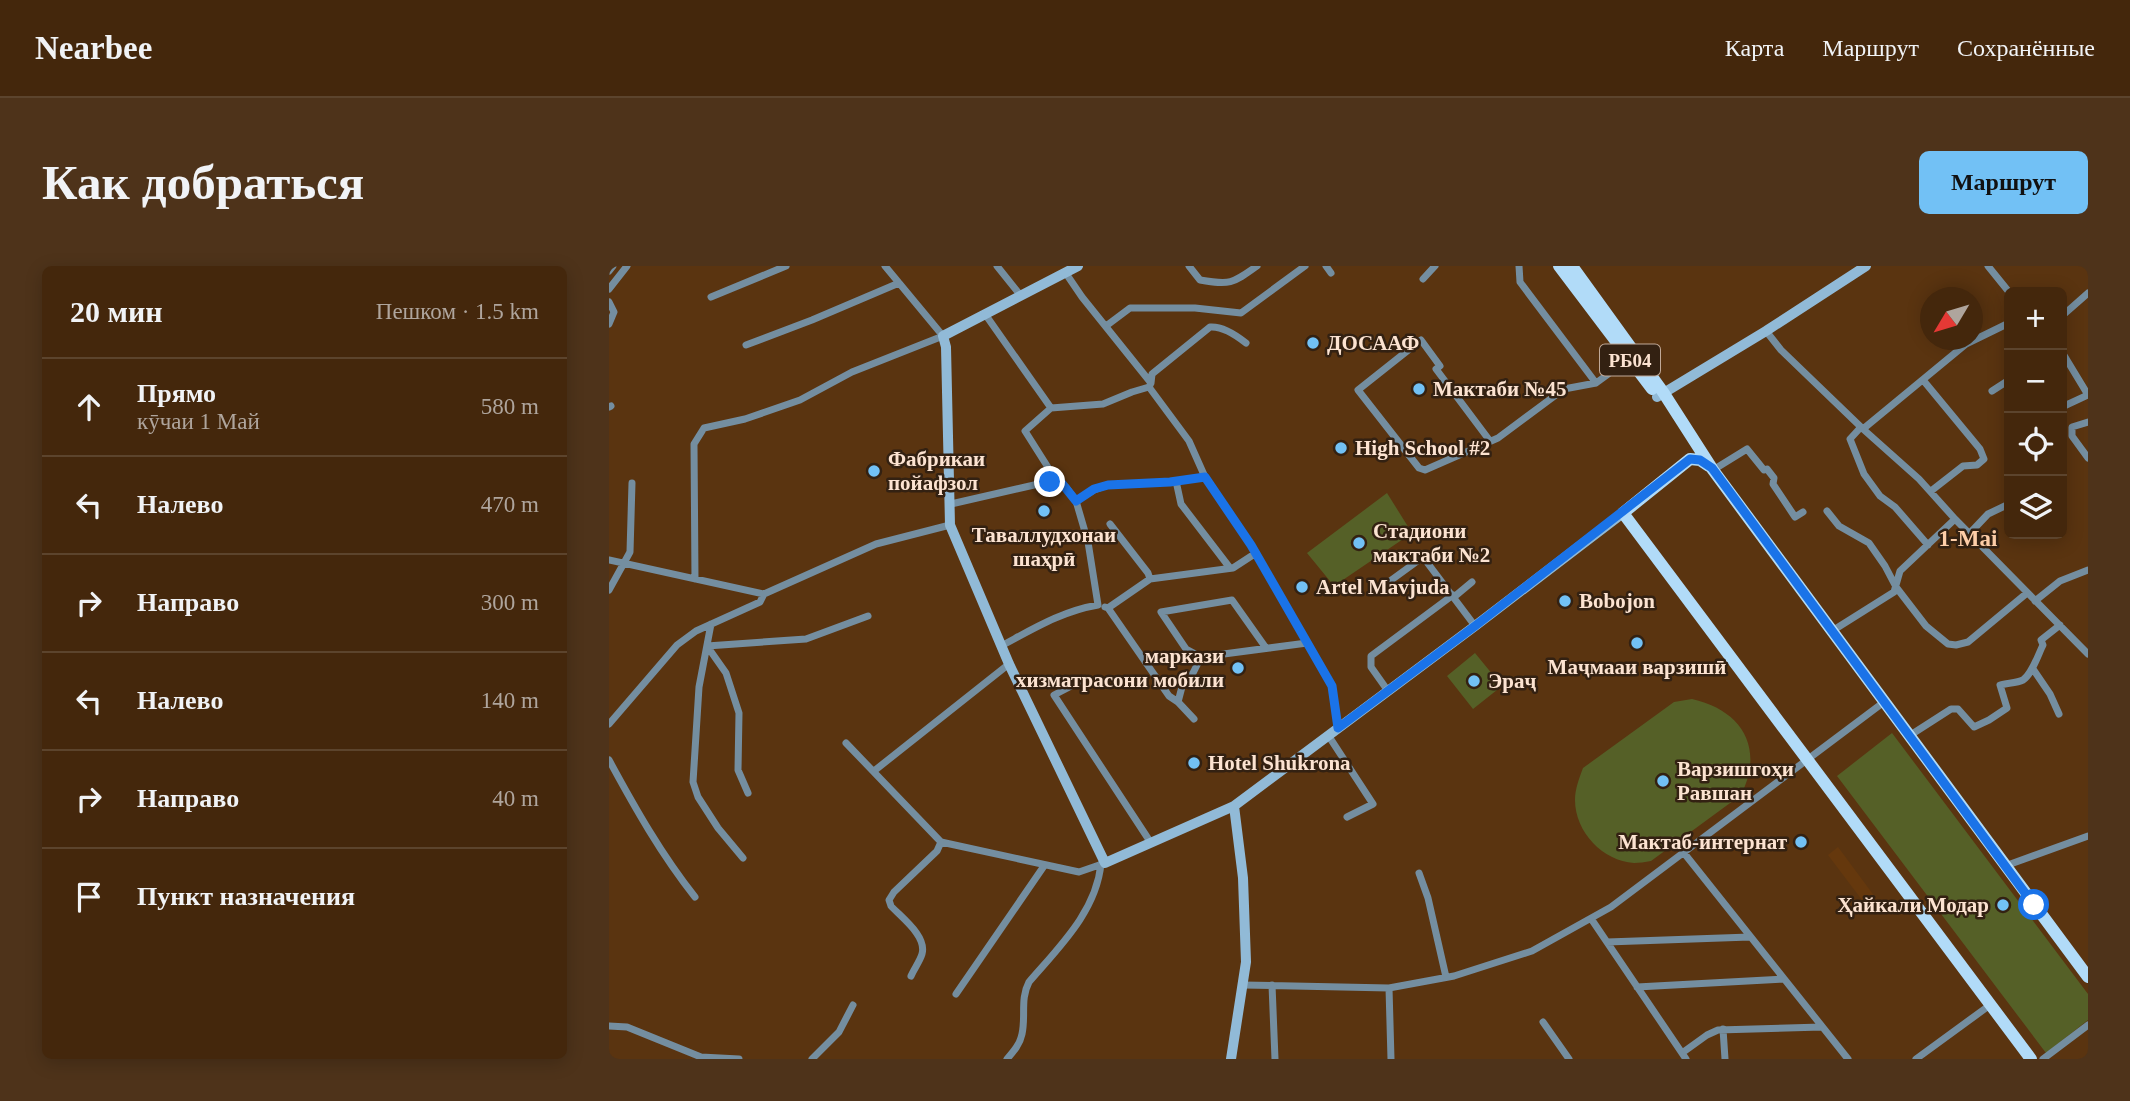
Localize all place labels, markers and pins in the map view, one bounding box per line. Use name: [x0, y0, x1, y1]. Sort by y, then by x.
place label: ДОСААФ: [1327, 331, 1419, 355]
marker: ДОСААФ: [1305, 335, 1321, 351]
place label: Мактаби №45: [1433, 377, 1566, 401]
marker: Мактаби №45: [1411, 381, 1427, 397]
place label: High School #2: [1355, 436, 1490, 460]
marker: High School #2: [1333, 440, 1349, 456]
place label: Фабрикаи пойафзол: [888, 447, 985, 495]
marker: Фабрикаи пойафзол: [866, 463, 882, 479]
marker: Таваллудхонаи шаҳрӣ: [1036, 503, 1052, 519]
place label: Стадиони мактаби №2: [1373, 519, 1490, 567]
place label: Таваллудхонаи шаҳрӣ: [972, 523, 1116, 571]
marker: Стадиони мактаби №2: [1351, 535, 1367, 551]
place label: Artel Mavjuda: [1316, 575, 1450, 599]
marker: Artel Mavjuda: [1294, 579, 1310, 595]
place label: Bobojon: [1579, 589, 1655, 613]
marker: Bobojon: [1557, 593, 1573, 609]
marker: Маҷмааи варзишӣ: [1629, 635, 1645, 651]
place label: маркази хизматрасони мобили: [1016, 644, 1224, 692]
place label: Маҷмааи варзишӣ: [1548, 655, 1726, 679]
marker: маркази хизматрасони мобили: [1230, 660, 1246, 676]
place label: Эраҷ: [1488, 669, 1536, 693]
marker: Эраҷ: [1466, 673, 1482, 689]
place label: Hotel Shukrona: [1208, 751, 1351, 775]
marker: Hotel Shukrona: [1186, 755, 1202, 771]
place label: Варзишгоҳи Равшан: [1677, 757, 1794, 805]
marker: Варзишгоҳи Равшан: [1655, 773, 1671, 789]
place label: Мактаб-интернат: [1618, 830, 1788, 854]
marker: Мактаб-интернат: [1793, 834, 1809, 850]
place label: Ҳайкали Модар: [1837, 893, 1989, 917]
marker: Ҳайкали Модар: [1995, 897, 2011, 913]

